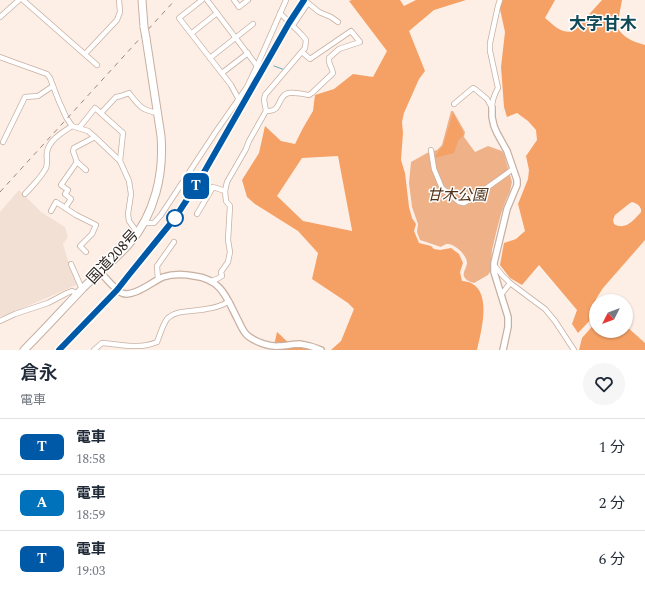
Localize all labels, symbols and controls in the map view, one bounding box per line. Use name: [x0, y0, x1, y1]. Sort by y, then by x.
district label: 大字甘木: [569, 11, 637, 37]
line badge: T: [183, 173, 209, 199]
text: T: [191, 175, 201, 196]
park label: 甘木公園: [427, 184, 489, 207]
unlabelled marker: [166, 209, 184, 227]
street label: 国道208号: [82, 224, 144, 290]
north arrow: [589, 294, 633, 338]
map controls: [589, 294, 633, 338]
text: 倉永: [20, 359, 58, 388]
button: heart: [583, 363, 625, 405]
text: 電車: [20, 390, 46, 410]
text: 電車: [76, 426, 106, 449]
text: T: [37, 436, 47, 457]
text: 1 分: [599, 436, 625, 459]
text: 18:58: [76, 449, 105, 469]
text: 電車: [76, 482, 106, 505]
text: A: [37, 492, 47, 513]
text: 2 分: [599, 492, 625, 515]
text: 18:59: [76, 505, 105, 525]
text: 電車: [76, 538, 106, 561]
text: T: [37, 548, 47, 569]
text: 6 分: [599, 548, 625, 571]
text: 19:03: [76, 561, 105, 581]

